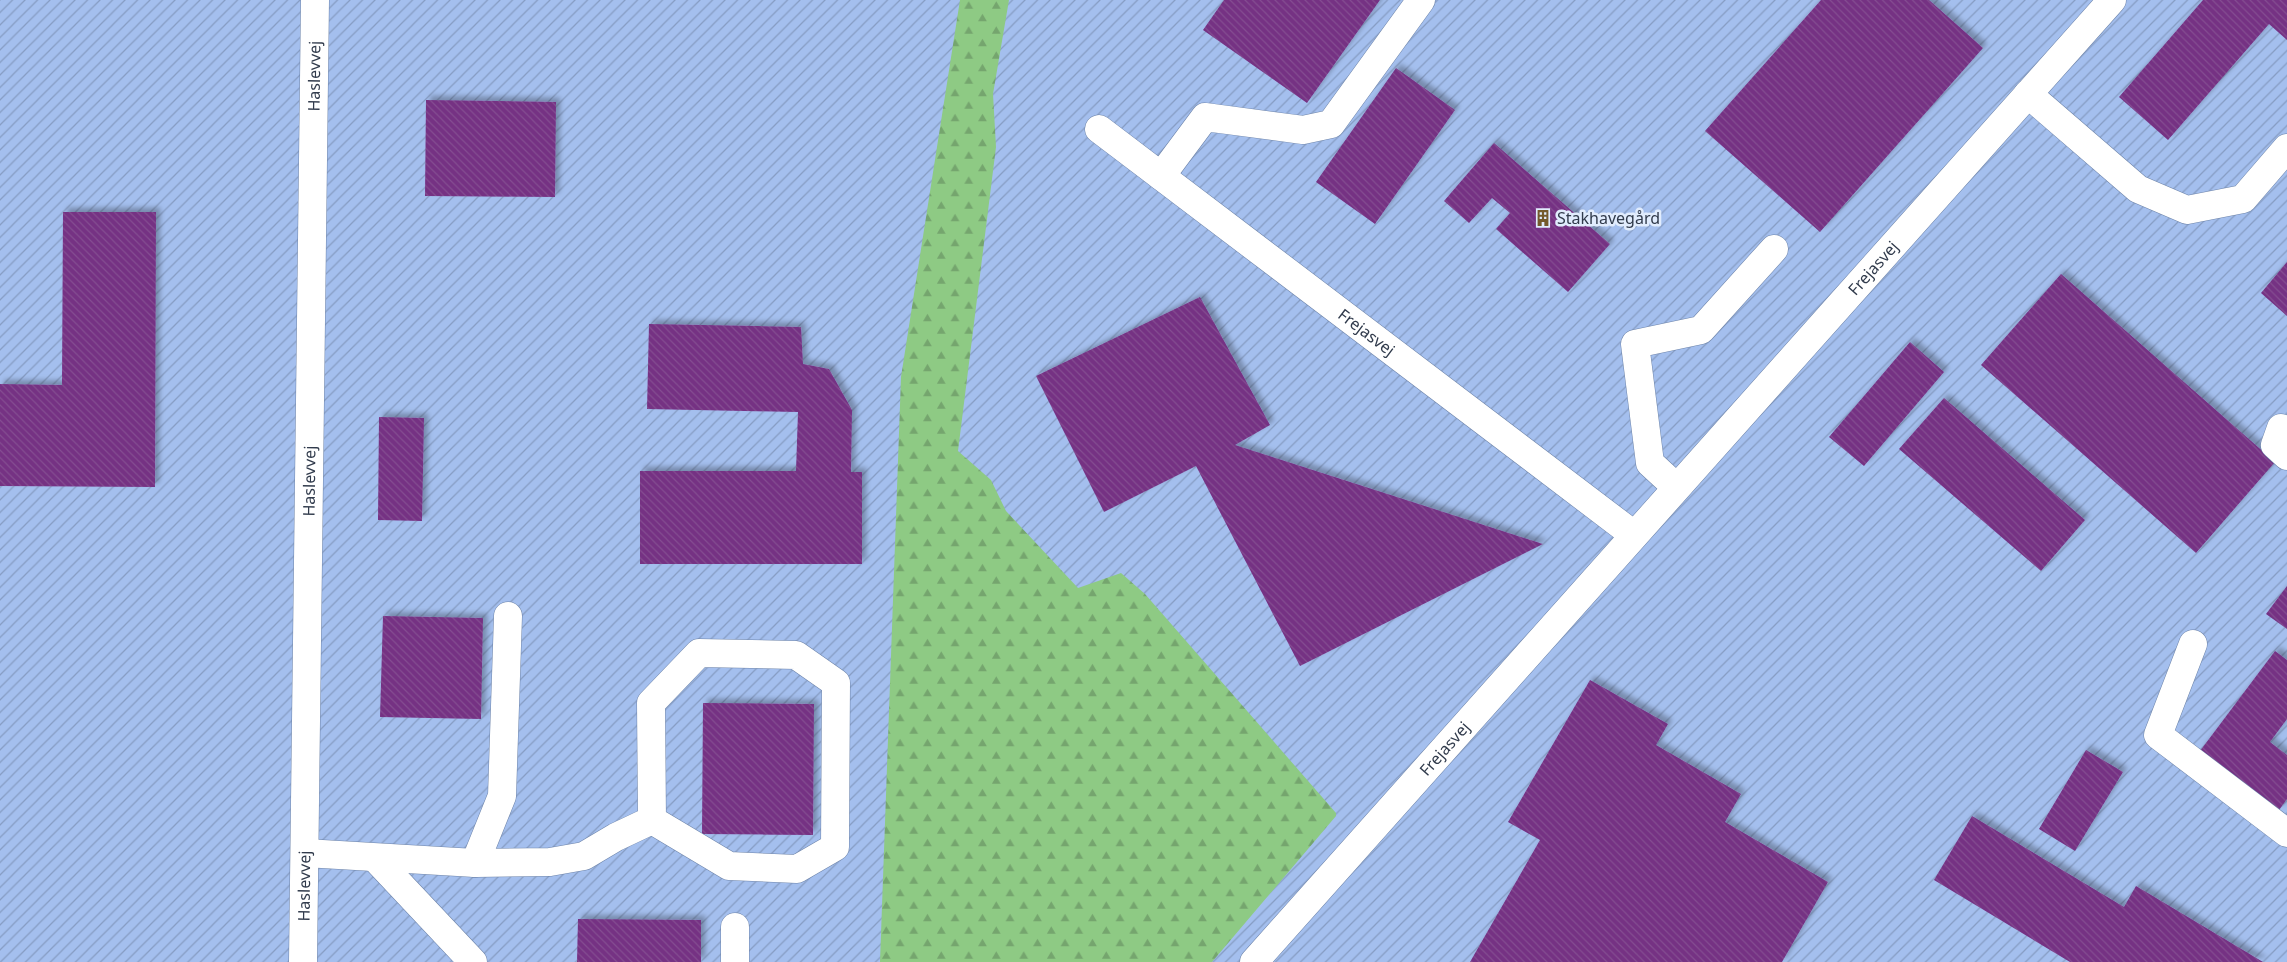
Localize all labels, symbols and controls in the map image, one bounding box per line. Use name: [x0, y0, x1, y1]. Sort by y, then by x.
street label: Haslevvej: [303, 41, 325, 112]
place label: Stakhavegård: [1557, 207, 1660, 229]
building icon: Stakhavegård: [1533, 208, 1553, 228]
street label: Frejasvej: [1843, 236, 1903, 300]
street label: Frejasvej: [1334, 303, 1399, 361]
street label: Haslevvej: [298, 445, 320, 517]
street label: Frejasvej: [1414, 717, 1474, 780]
street label: Haslevvej: [293, 850, 315, 922]

